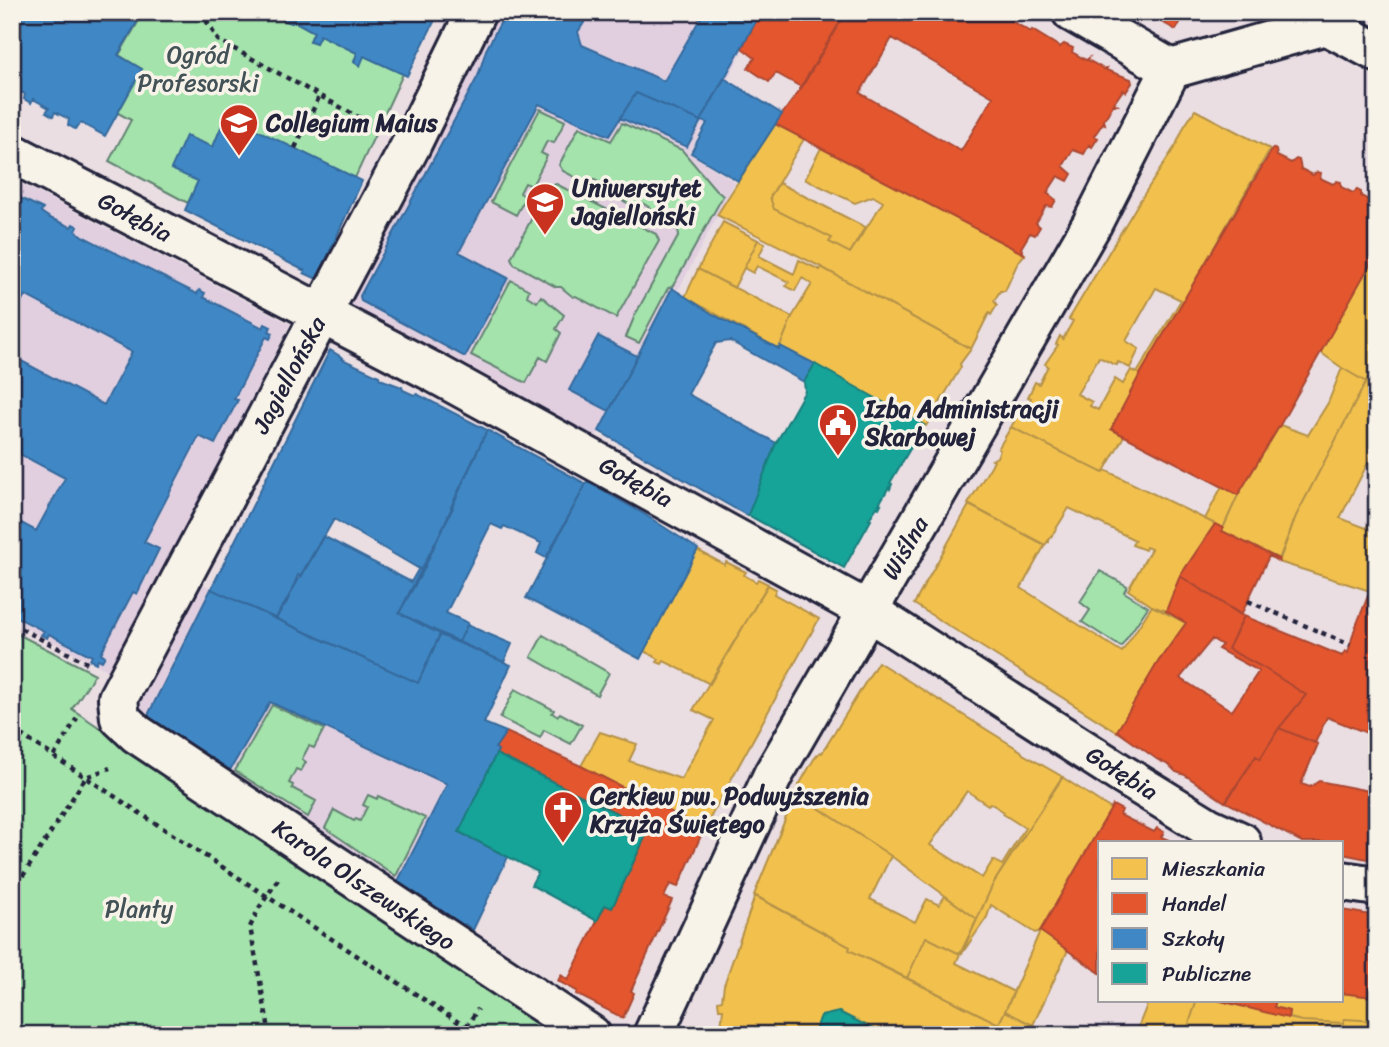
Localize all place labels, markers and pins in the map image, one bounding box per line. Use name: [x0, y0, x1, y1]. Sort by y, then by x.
school or university icon: Collegium Maius: [218, 102, 260, 157]
place label: Collegium Maius: [265, 102, 439, 144]
place label: Uniwersytet Jagielloński: [570, 167, 702, 237]
school or university icon: Uniwersytet Jagielloński: [524, 181, 566, 236]
place label: Izba Administracji Skarbowej: [863, 388, 1060, 458]
public building icon: Izba Administracji Skarbowej: [817, 402, 859, 457]
place label: Cerkiew pw. Podwyższenia Krzyża Świętego: [589, 775, 870, 845]
church icon: Cerkiew pw. Podwyższenia Krzyża Świętego: [542, 789, 584, 844]

